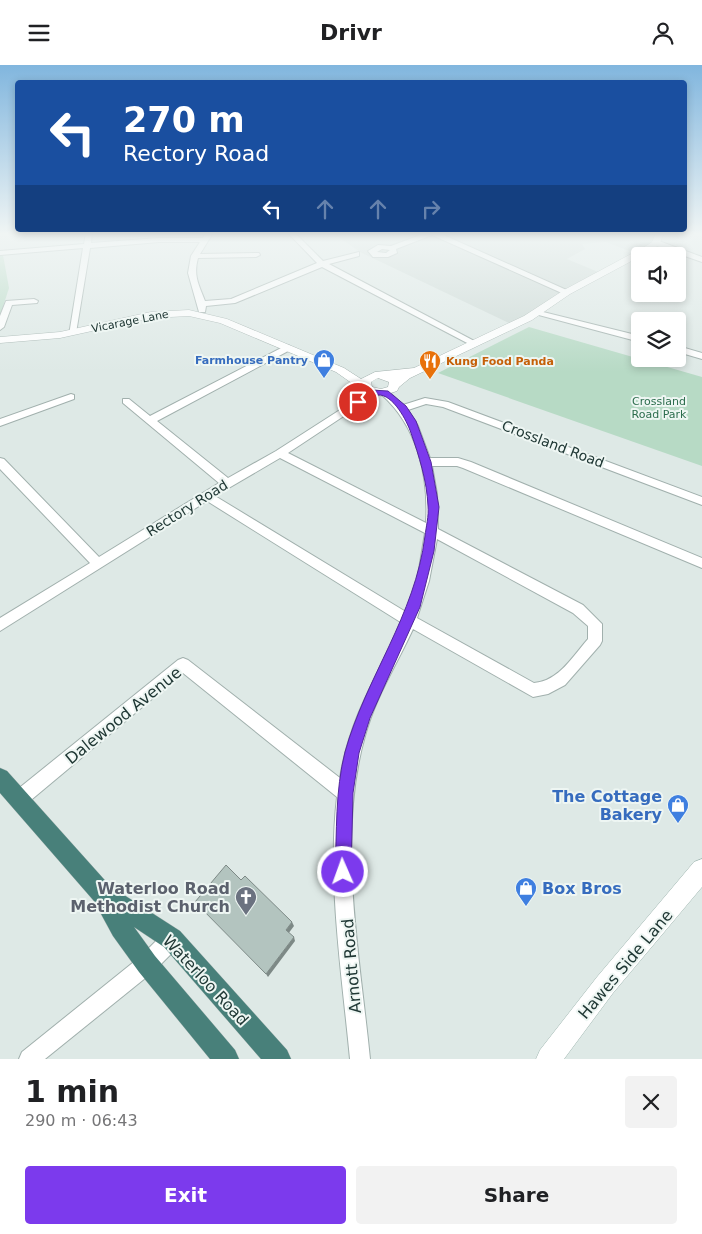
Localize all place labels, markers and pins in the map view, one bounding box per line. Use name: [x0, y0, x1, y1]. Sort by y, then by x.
shop icon: Farmhouse Pantry: [312, 348, 336, 379]
restaurant icon: Kung Food Panda: [418, 349, 442, 380]
place label: Farmhouse Pantry: [195, 354, 308, 367]
place label: Kung Food Panda: [446, 355, 554, 368]
pin: [337, 381, 379, 423]
place label: The Cottage Bakery: [552, 787, 663, 824]
shop icon: The Cottage Bakery: [666, 793, 690, 824]
shop icon: Box Bros: [514, 876, 538, 907]
place label: Waterloo Road Methodist Church: [70, 879, 230, 916]
place label: Box Bros: [542, 879, 622, 898]
church icon: Waterloo Road Methodist Church: [234, 885, 258, 916]

